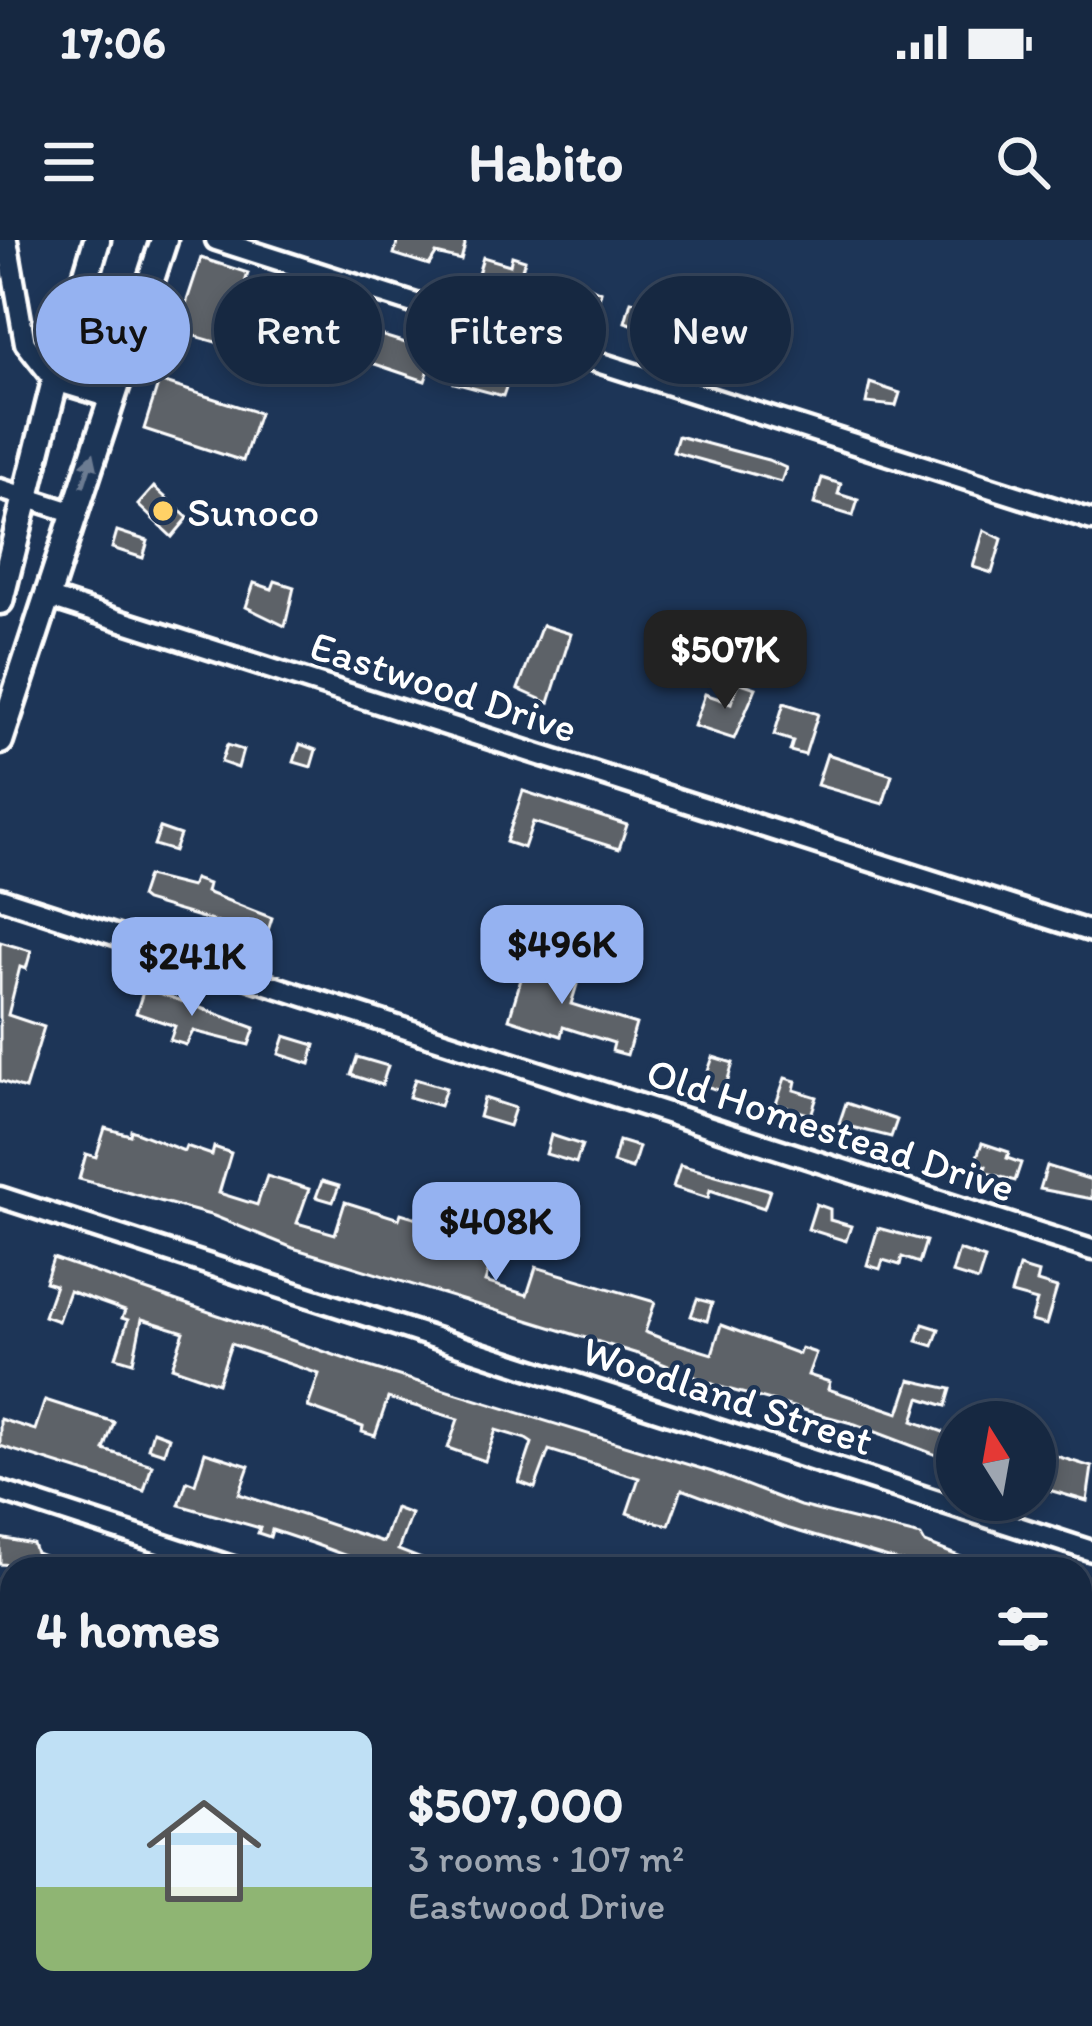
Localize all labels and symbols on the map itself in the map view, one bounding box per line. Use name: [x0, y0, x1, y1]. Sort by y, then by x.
one-way arrow: [80, 451, 99, 488]
place label: Sunoco: [187, 486, 319, 537]
marker: Sunoco: [150, 498, 176, 524]
pin: $507K: [641, 610, 809, 712]
street label: Eastwood Drive: [304, 619, 584, 754]
pin: $496K: [478, 905, 646, 1007]
pin: $241K: [108, 917, 276, 1019]
street label: Old Homestead Drive: [640, 1046, 1021, 1213]
pin: $408K: [412, 1182, 580, 1284]
street label: Woodland Street: [576, 1324, 880, 1466]
north arrow: [936, 1401, 1056, 1521]

